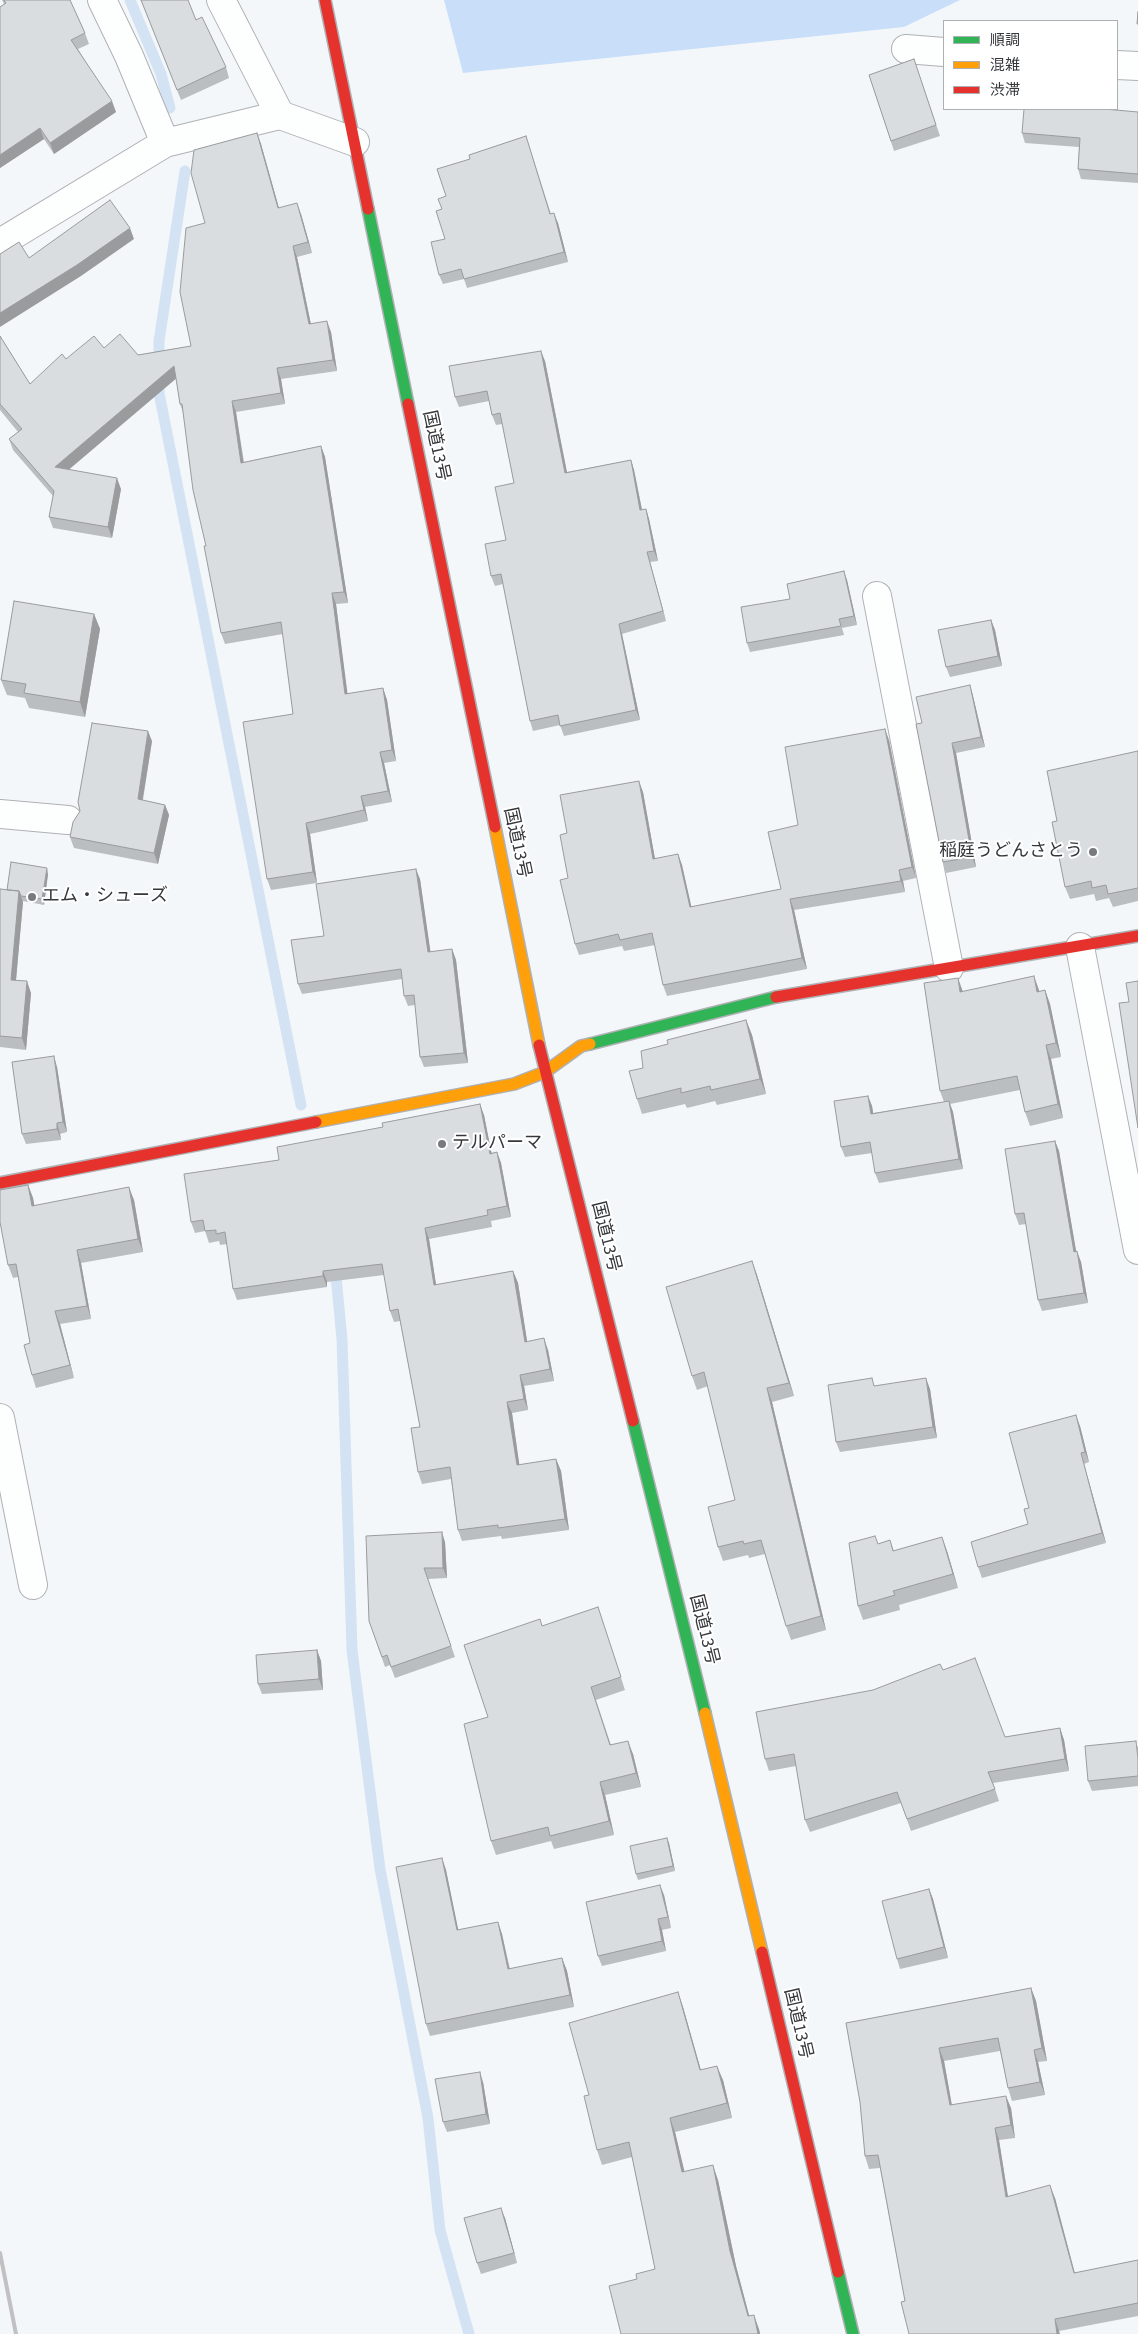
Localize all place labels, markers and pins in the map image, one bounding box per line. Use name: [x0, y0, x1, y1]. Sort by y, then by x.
place label: 稲庭うどんさとう: [939, 841, 1083, 863]
marker: 稲庭うどんさとう: [1087, 846, 1099, 858]
place label: エム・シューズ: [42, 886, 168, 908]
marker: エム・シューズ: [26, 891, 38, 903]
place label: テルパーマ: [452, 1133, 542, 1155]
marker: テルパーマ: [436, 1138, 448, 1150]

